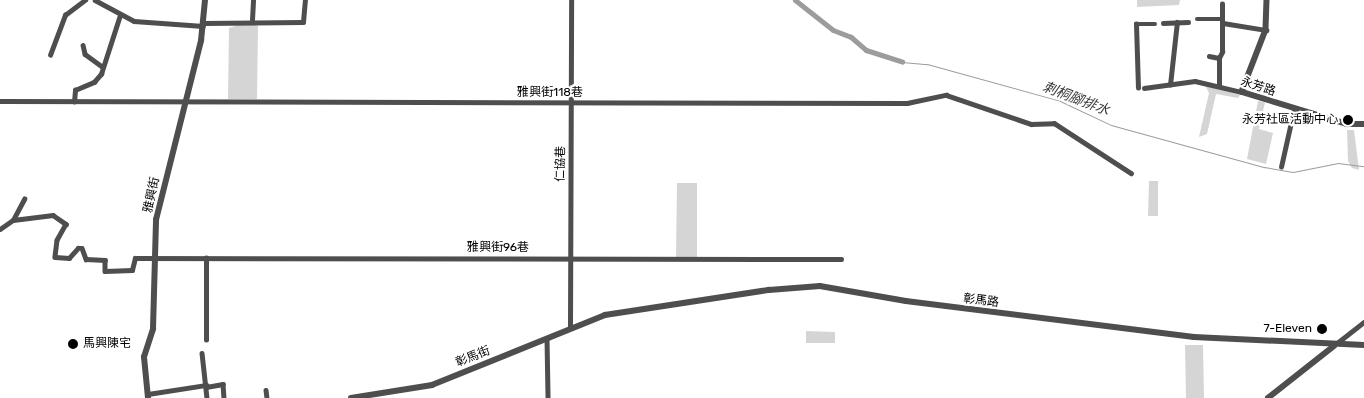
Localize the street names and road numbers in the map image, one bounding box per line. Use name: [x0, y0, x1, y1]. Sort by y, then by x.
street label: 永芳路: [1239, 75, 1277, 99]
street label: 雅興街118巷: [517, 86, 583, 100]
street label: 仁協巷: [553, 146, 569, 182]
street label: 雅興街: [141, 176, 163, 214]
street label: 雅興街96巷: [467, 241, 529, 255]
street label: 彰馬路: [962, 292, 1000, 310]
street label: 彰馬街: [454, 344, 492, 370]

